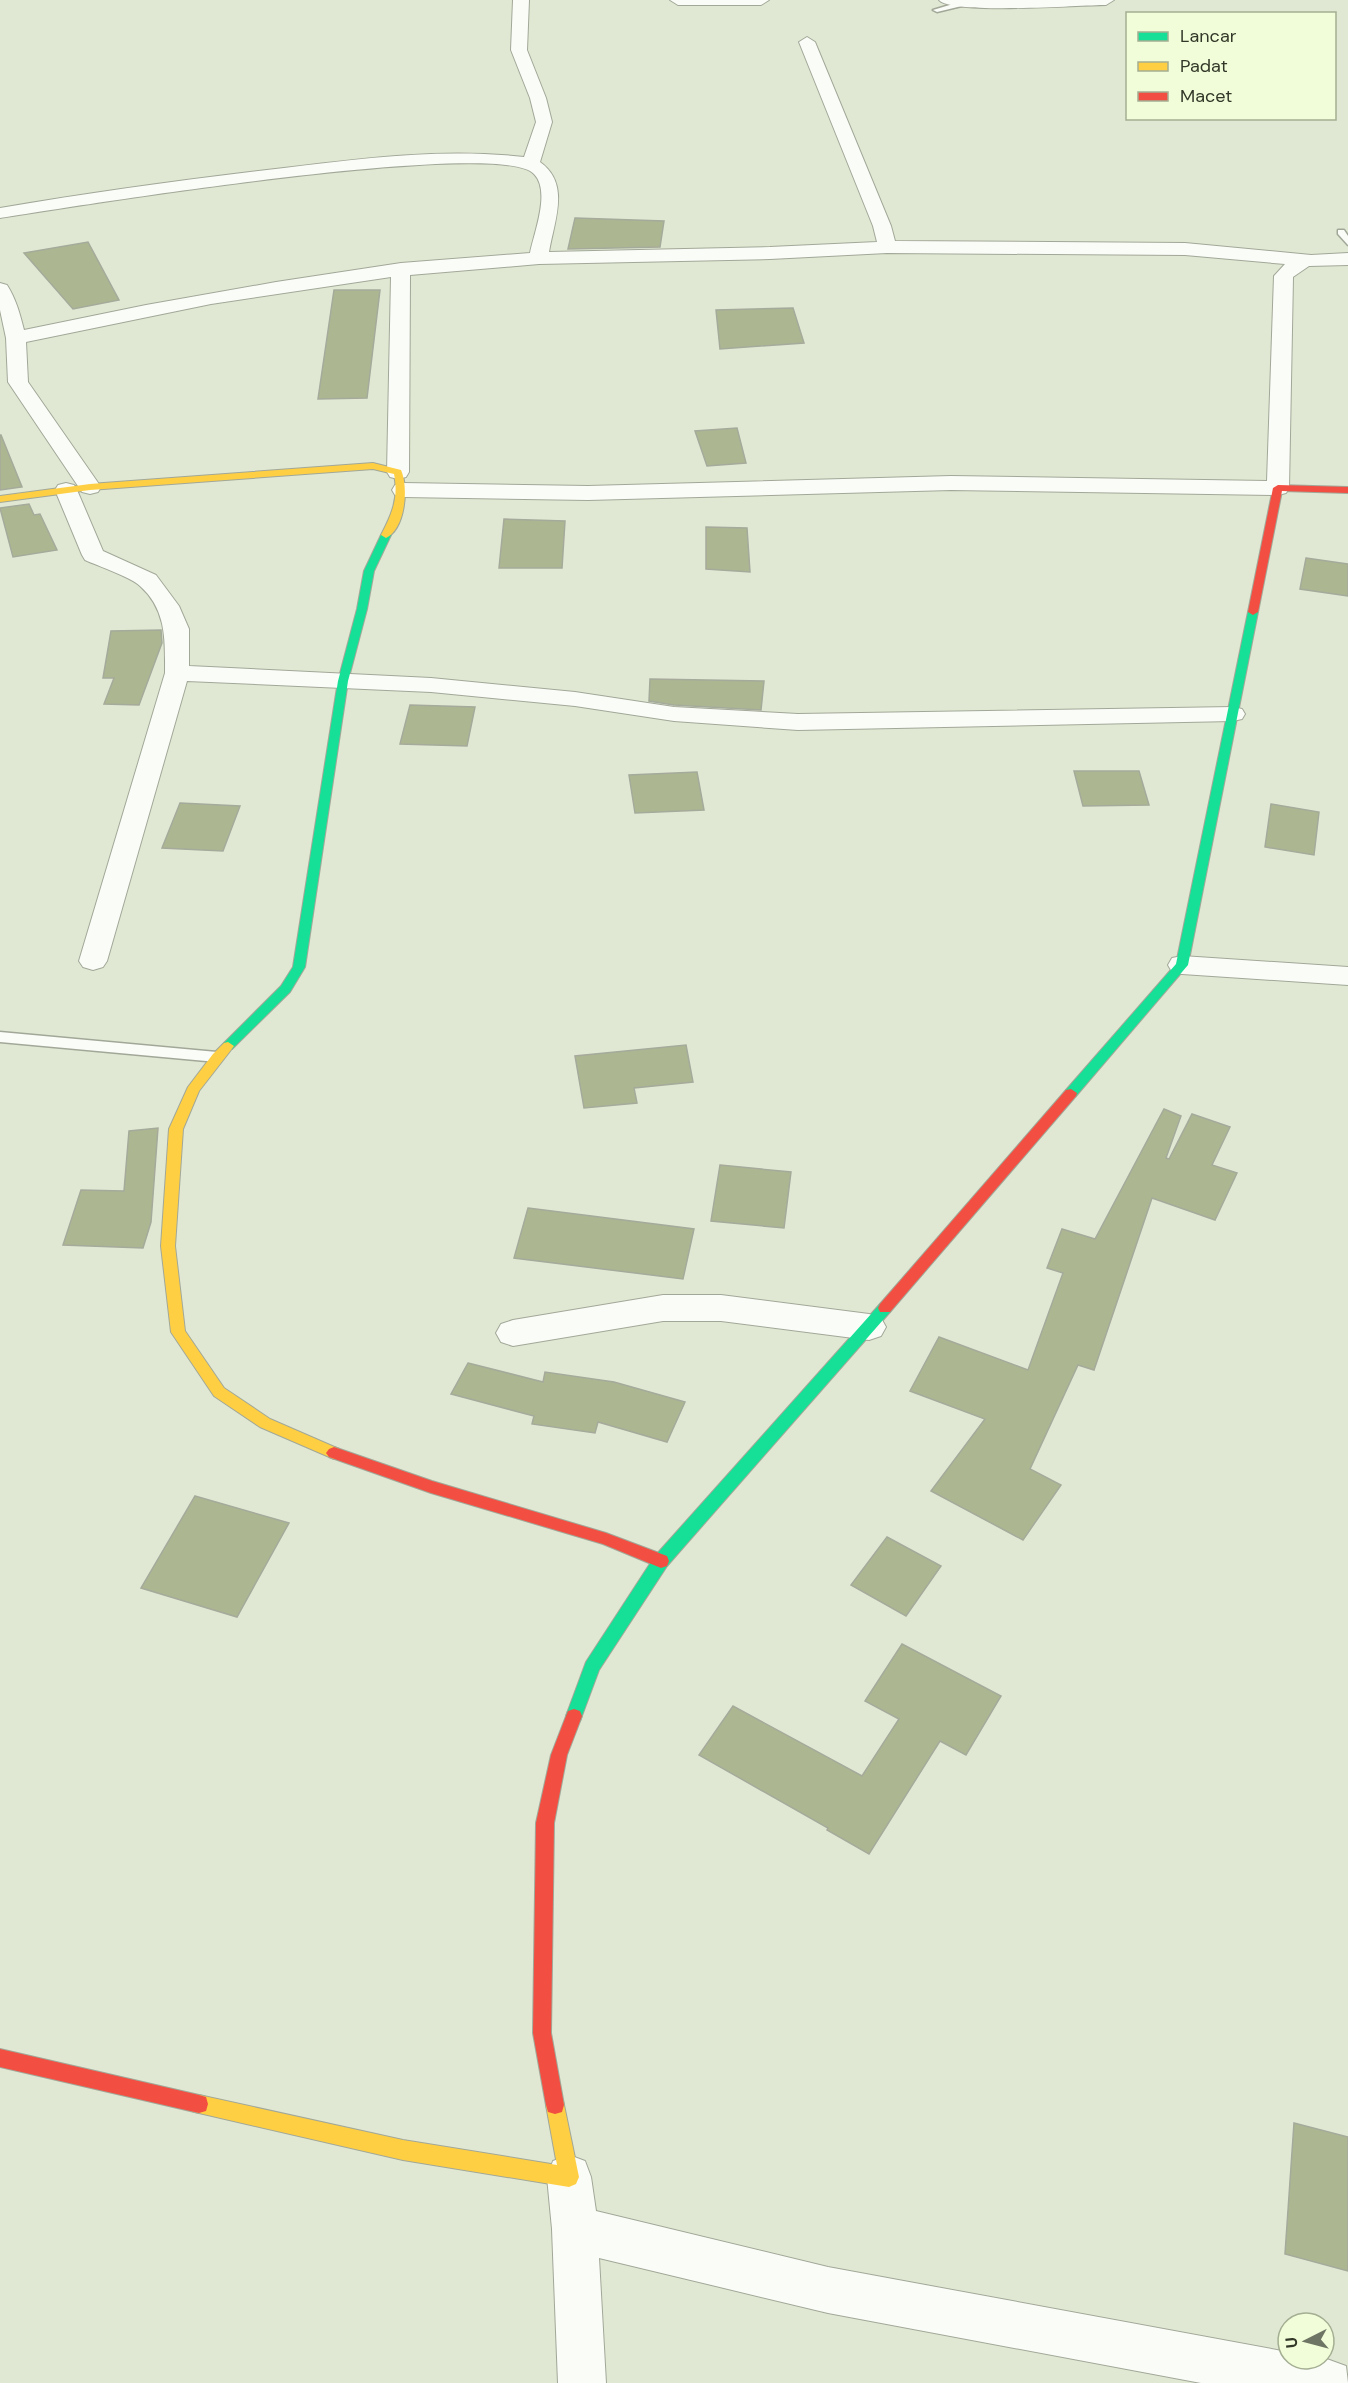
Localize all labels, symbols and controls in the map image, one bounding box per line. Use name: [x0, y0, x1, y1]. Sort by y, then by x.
legend: [1126, 12, 1336, 120]
text: Lancar: [1180, 24, 1237, 48]
text: Padat: [1180, 54, 1228, 78]
text: Macet: [1180, 84, 1232, 108]
north arrow: [1276, 2311, 1336, 2371]
text: U: [1281, 2336, 1303, 2349]

